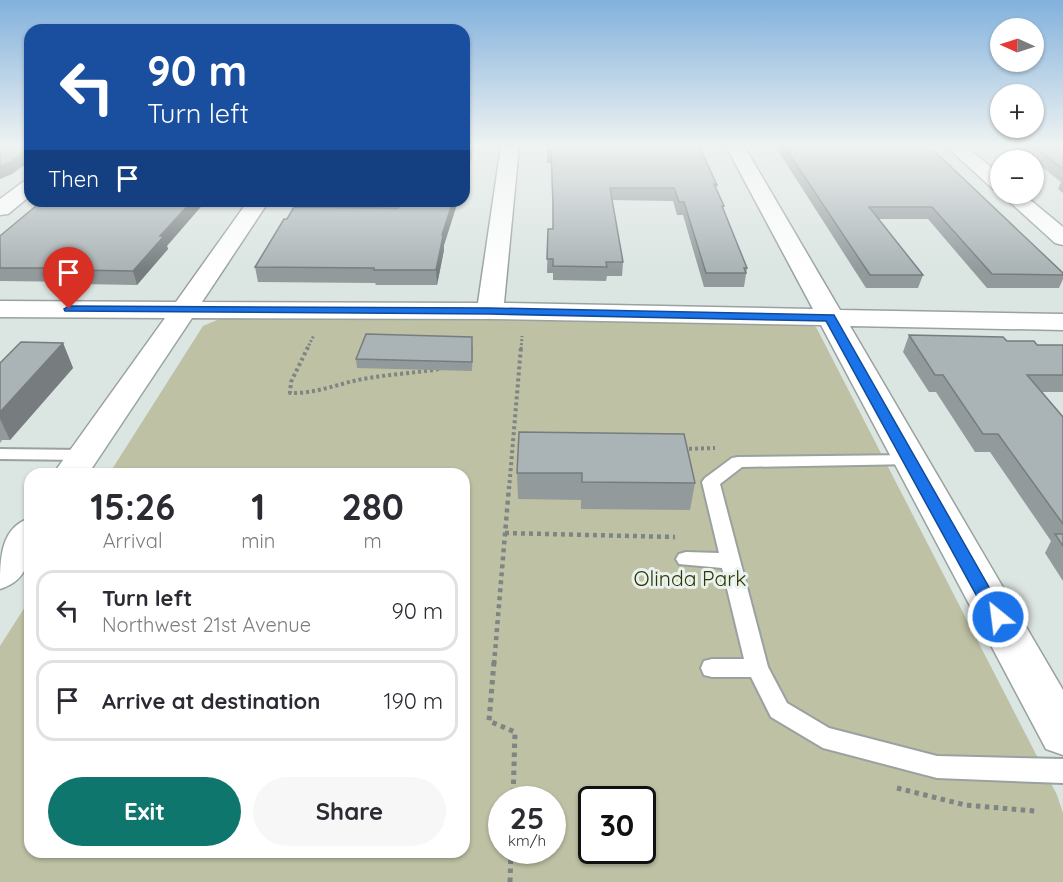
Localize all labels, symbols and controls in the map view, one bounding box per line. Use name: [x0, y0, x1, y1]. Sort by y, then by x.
north arrow: [990, 18, 1044, 72]
map controls: [990, 18, 1044, 204]
text: 90 m: [147, 44, 247, 97]
icon: left: [48, 48, 126, 126]
button: +: [990, 84, 1044, 138]
text: Turn left: [147, 96, 249, 130]
button: −: [990, 150, 1044, 204]
icon: arrive: [111, 162, 144, 195]
text: Then: [48, 165, 99, 193]
pin: [43, 247, 94, 309]
icon: arrive: [52, 256, 85, 289]
text: 15:26: [90, 484, 175, 529]
text: 1: [251, 484, 265, 529]
text: 280: [341, 484, 404, 529]
text: Arrival: [103, 528, 163, 553]
text: min: [241, 528, 275, 553]
text: m: [364, 528, 382, 553]
park label: Olinda Park: [633, 565, 747, 591]
text: Turn left: [102, 584, 192, 612]
position arrow: [966, 585, 1030, 649]
icon: left: [51, 594, 84, 627]
text: 90 m: [392, 597, 443, 625]
text: Northwest 21st Avenue: [102, 612, 311, 637]
icon: arrive: [51, 684, 84, 717]
text: Arrive at destination: [102, 687, 320, 715]
text: 190 m: [383, 687, 443, 715]
button: Exit: [48, 777, 241, 846]
button: Share: [253, 777, 446, 846]
speed limit sign: 30: [578, 786, 656, 864]
text: 25: [510, 799, 544, 837]
text: km/h: [508, 831, 546, 850]

